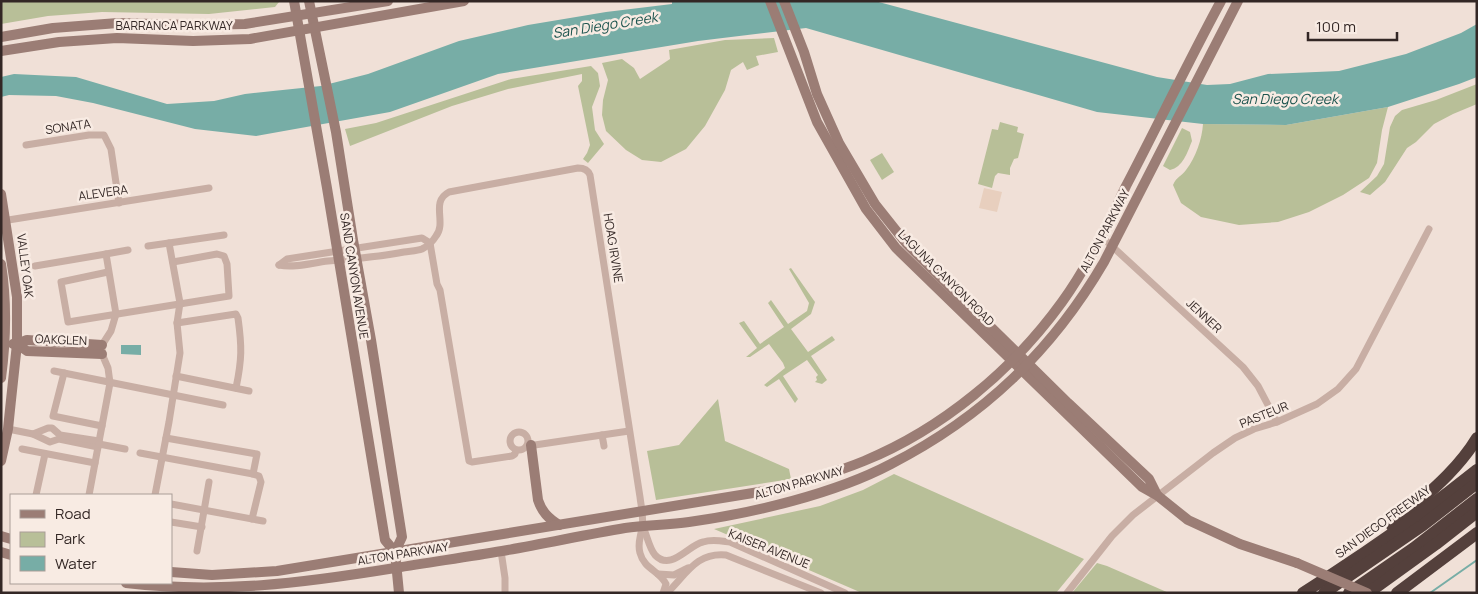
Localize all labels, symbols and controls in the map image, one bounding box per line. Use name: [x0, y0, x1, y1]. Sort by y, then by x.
water label: San Diego Creek: [551, 7, 661, 42]
scale bar: [1308, 10, 1397, 42]
text: 100 m: [1316, 16, 1356, 37]
street label: BARRANCA PARKWAY: [115, 17, 233, 34]
water label: San Diego Creek: [1232, 89, 1340, 108]
street label: SONATA: [44, 115, 92, 138]
street label: ALEVERA: [77, 181, 129, 204]
street label: ALTON PARKWAY: [1075, 186, 1134, 275]
street label: SAND CANYON AVENUE: [336, 212, 373, 340]
street label: HOAG IRVINE: [600, 212, 627, 284]
street label: LAGUNA CANYON ROAD: [894, 226, 998, 330]
street label: VALLEY OAK: [13, 233, 38, 300]
street label: JENNER: [1183, 295, 1226, 337]
street label: OAKGLEN: [35, 330, 88, 349]
street label: PASTEUR: [1237, 397, 1291, 432]
street label: ALTON PARKWAY: [752, 462, 846, 503]
street label: SAN DIEGO FREEWAY: [1332, 481, 1434, 562]
legend: [10, 494, 172, 584]
text: Road: [55, 503, 91, 524]
street label: KAISER AVENUE: [726, 525, 812, 573]
text: Park: [55, 528, 85, 549]
street label: ALTON PARKWAY: [356, 538, 450, 569]
text: Water: [55, 553, 97, 574]

